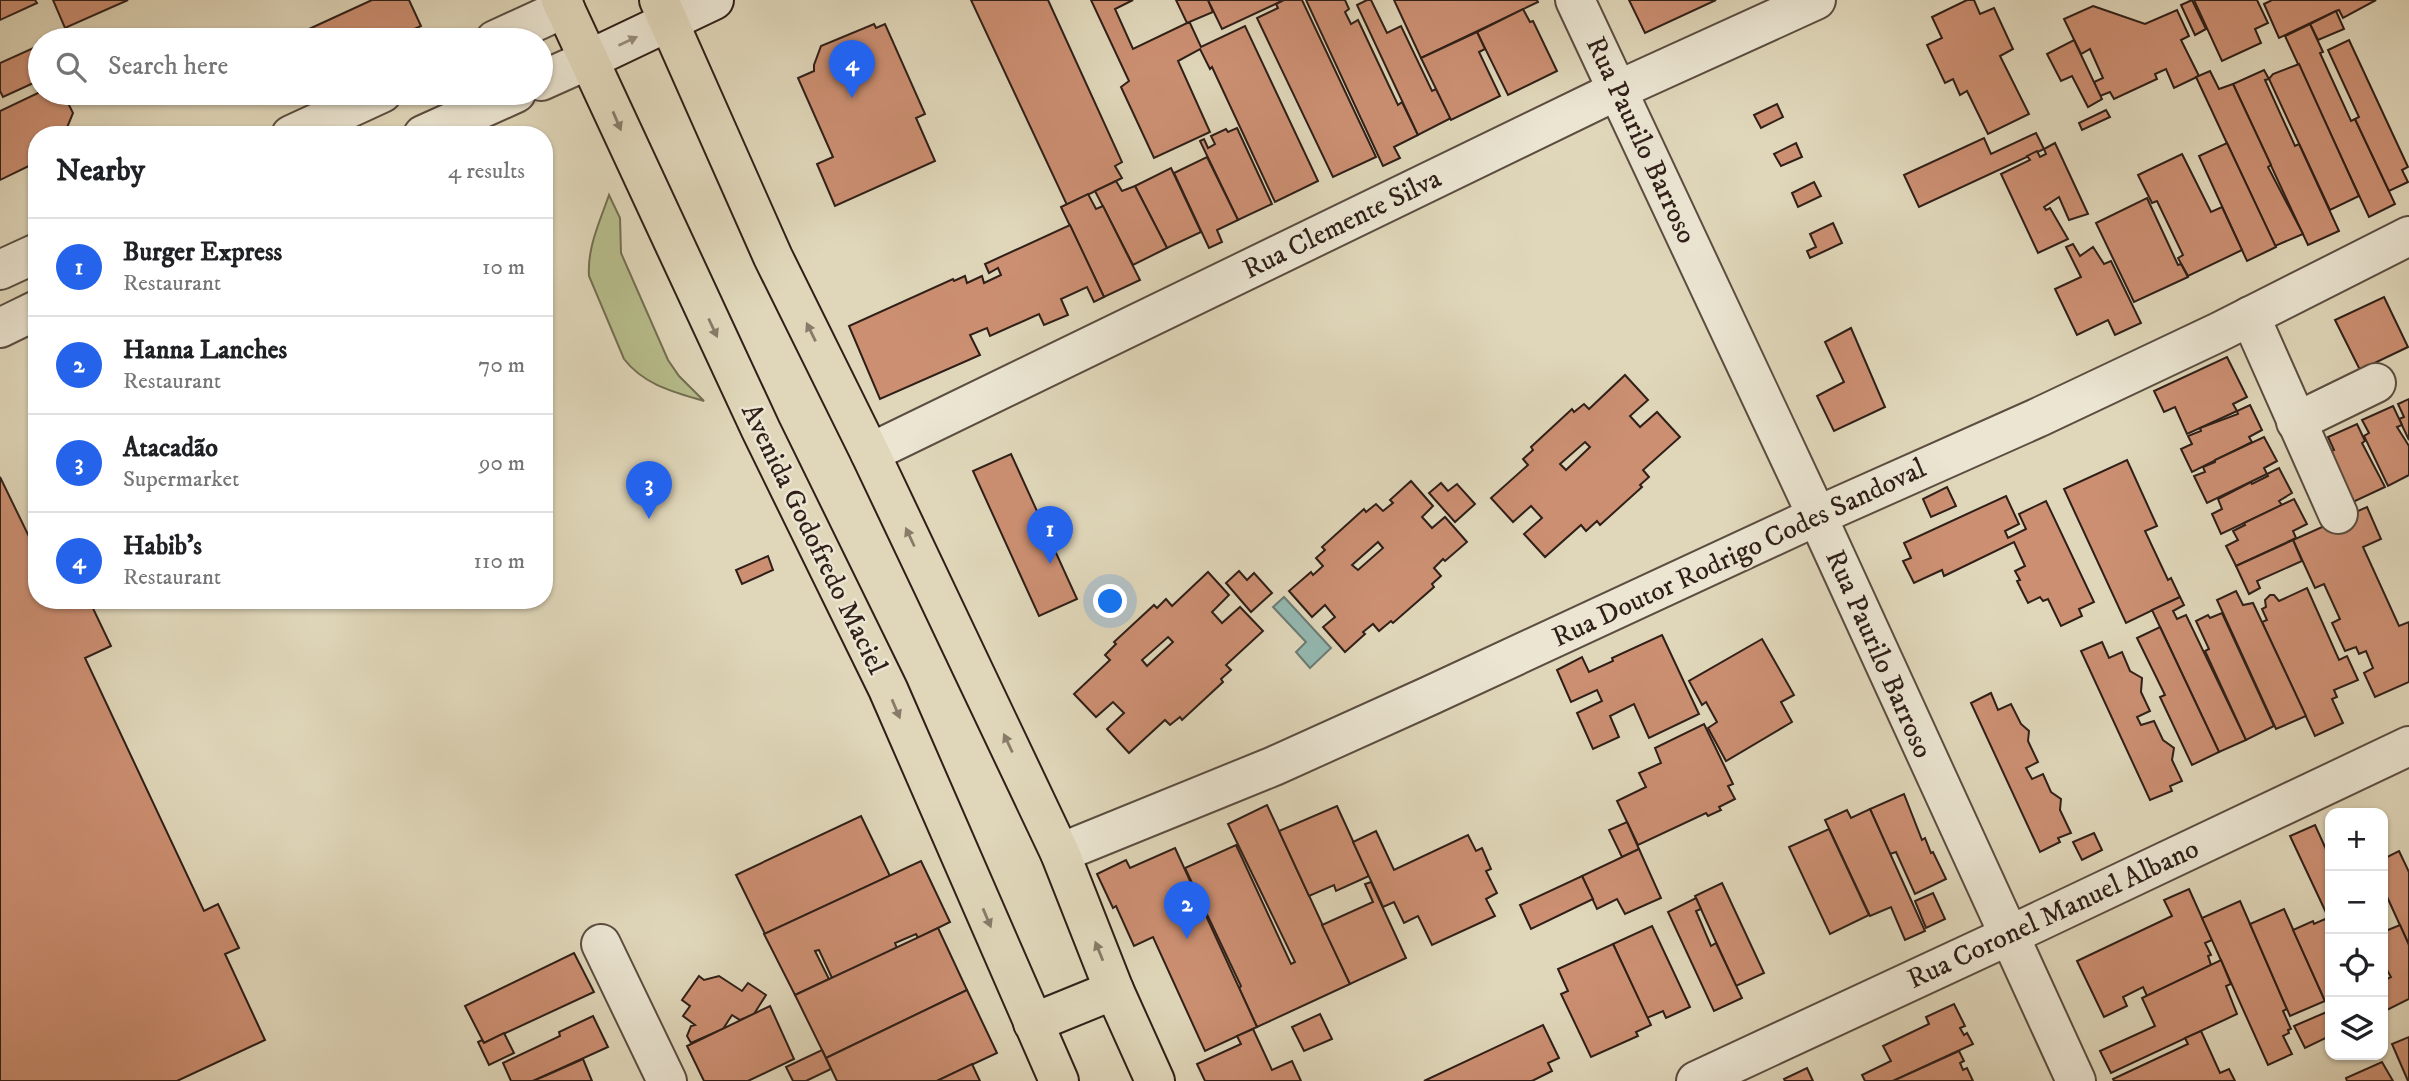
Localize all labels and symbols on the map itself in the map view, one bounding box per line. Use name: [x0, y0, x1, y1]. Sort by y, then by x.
street label: Rua Paurilo Barroso: [1578, 31, 1704, 249]
one-way arrow: [618, 35, 638, 46]
pin: 4: [829, 40, 875, 98]
one-way arrow: [612, 111, 623, 132]
street label: Rua Clemente Silva: [1237, 161, 1447, 287]
one-way arrow: [707, 318, 719, 338]
one-way arrow: [805, 322, 816, 342]
street label: Avenida Godofredo Maciel: [733, 398, 895, 681]
street label: Rua Doutor Rodrigo Codes Sandoval: [1547, 451, 1932, 655]
pin: 3: [626, 461, 672, 519]
pin: 1: [1027, 506, 1073, 564]
one-way arrow: [904, 527, 916, 547]
street label: Rua Paurilo Barroso: [1817, 544, 1941, 764]
your location: [1093, 584, 1127, 618]
one-way arrow: [891, 699, 902, 720]
one-way arrow: [1002, 732, 1013, 753]
street label: Rua Coronel Manuel Albano: [1902, 831, 2204, 997]
pin: 2: [1164, 881, 1210, 939]
one-way arrow: [981, 908, 993, 928]
one-way arrow: [1093, 940, 1104, 961]

